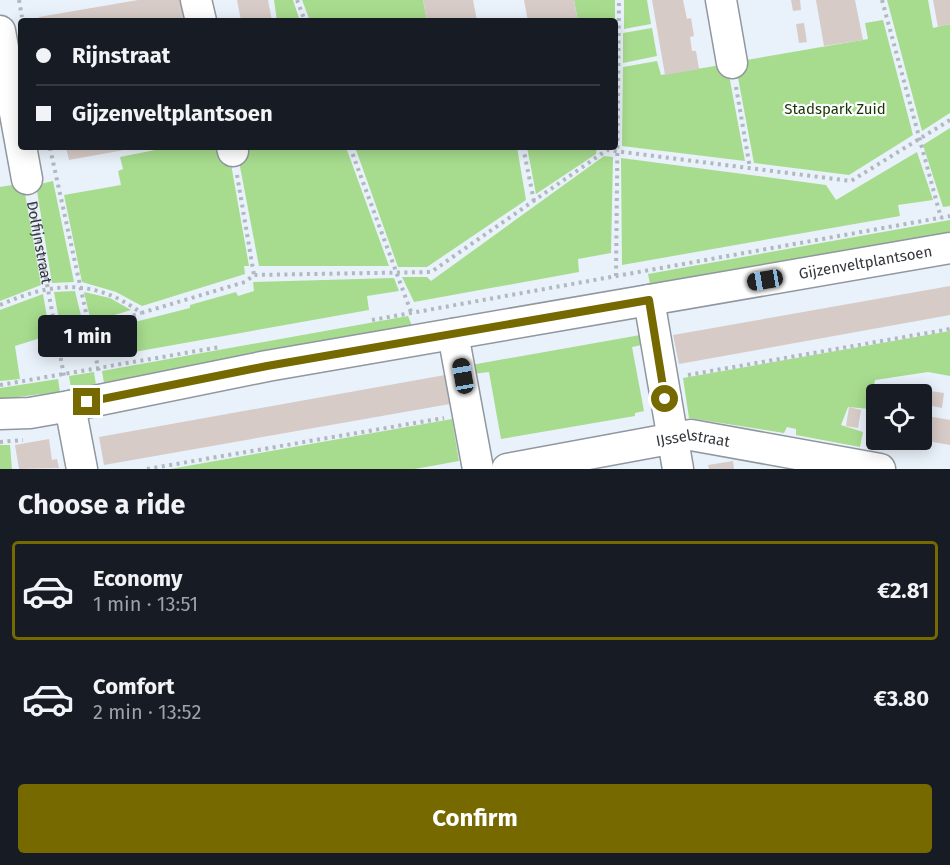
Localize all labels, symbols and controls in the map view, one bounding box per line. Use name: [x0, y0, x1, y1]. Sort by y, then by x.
text: Rijnstraat: [72, 42, 170, 69]
text: Gijzenveltplantsoen: [72, 100, 273, 127]
park label: Stadspark Zuid: [784, 100, 886, 118]
street label: Dolfijnstraat: [23, 199, 56, 286]
street label: Gijzenveltplantsoen: [797, 242, 934, 283]
car: [746, 268, 784, 292]
callout: 1 min: [38, 315, 136, 357]
text: 1 min: [63, 324, 112, 348]
car: [451, 357, 475, 395]
map controls: [866, 384, 932, 450]
button: locate: [866, 384, 932, 450]
route start: [651, 385, 678, 412]
route end: [73, 388, 100, 415]
street label: IJsselstraat: [654, 426, 732, 451]
text: Choose a ride: [18, 489, 185, 521]
icon: car: [21, 564, 75, 618]
text: Economy: [93, 565, 182, 592]
text: €2.81: [877, 577, 929, 604]
text: 1 min · 13:51: [93, 592, 198, 616]
icon: car: [21, 672, 75, 726]
text: Comfort: [93, 673, 174, 700]
text: €3.80: [874, 685, 929, 712]
text: 2 min · 13:52: [93, 700, 201, 724]
button: Confirm: [18, 784, 932, 853]

